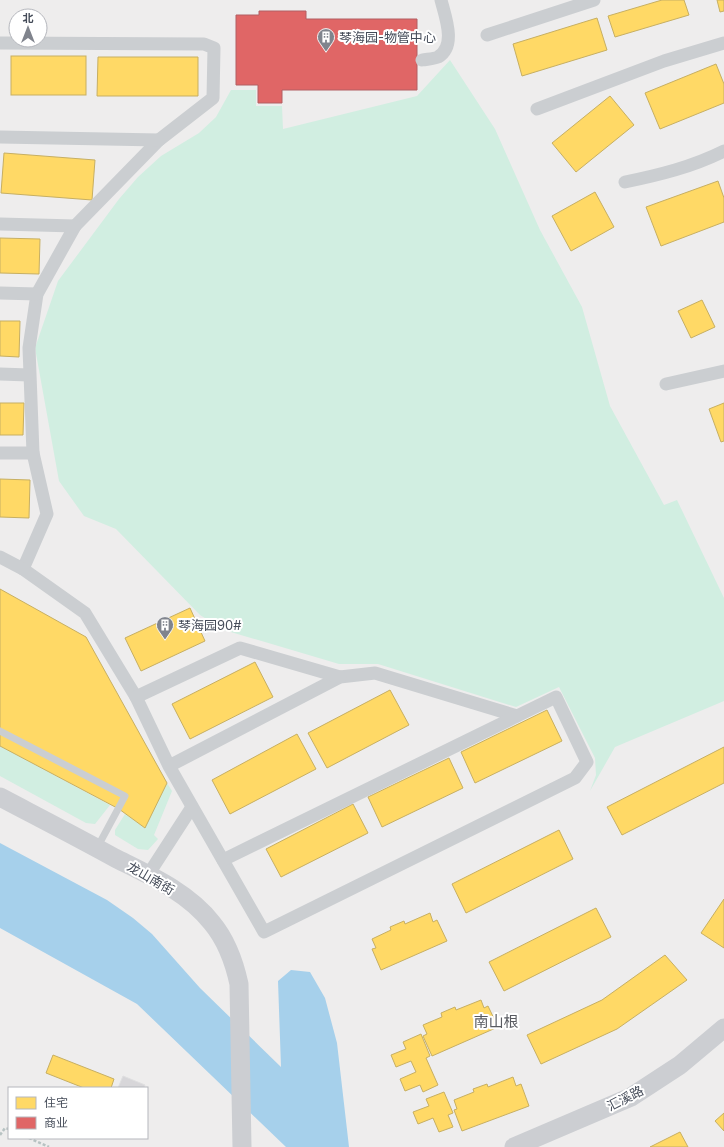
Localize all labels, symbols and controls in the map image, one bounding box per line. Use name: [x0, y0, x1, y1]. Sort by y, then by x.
north arrow: [8, 8, 48, 48]
text: 北: [23, 11, 34, 25]
building icon: 琴海园-物管中心: [316, 27, 336, 52]
place label: 琴海园-物管中心: [339, 29, 436, 45]
building icon: 琴海园90#: [155, 615, 175, 640]
place label: 琴海园90#: [178, 617, 242, 633]
street label: 龙山南街: [124, 858, 178, 898]
district label: 南山根: [473, 1012, 519, 1031]
street label: 汇溪路: [604, 1082, 646, 1114]
legend: [8, 1087, 148, 1139]
text: 住宅: [44, 1095, 68, 1110]
text: 商业: [44, 1115, 68, 1130]

